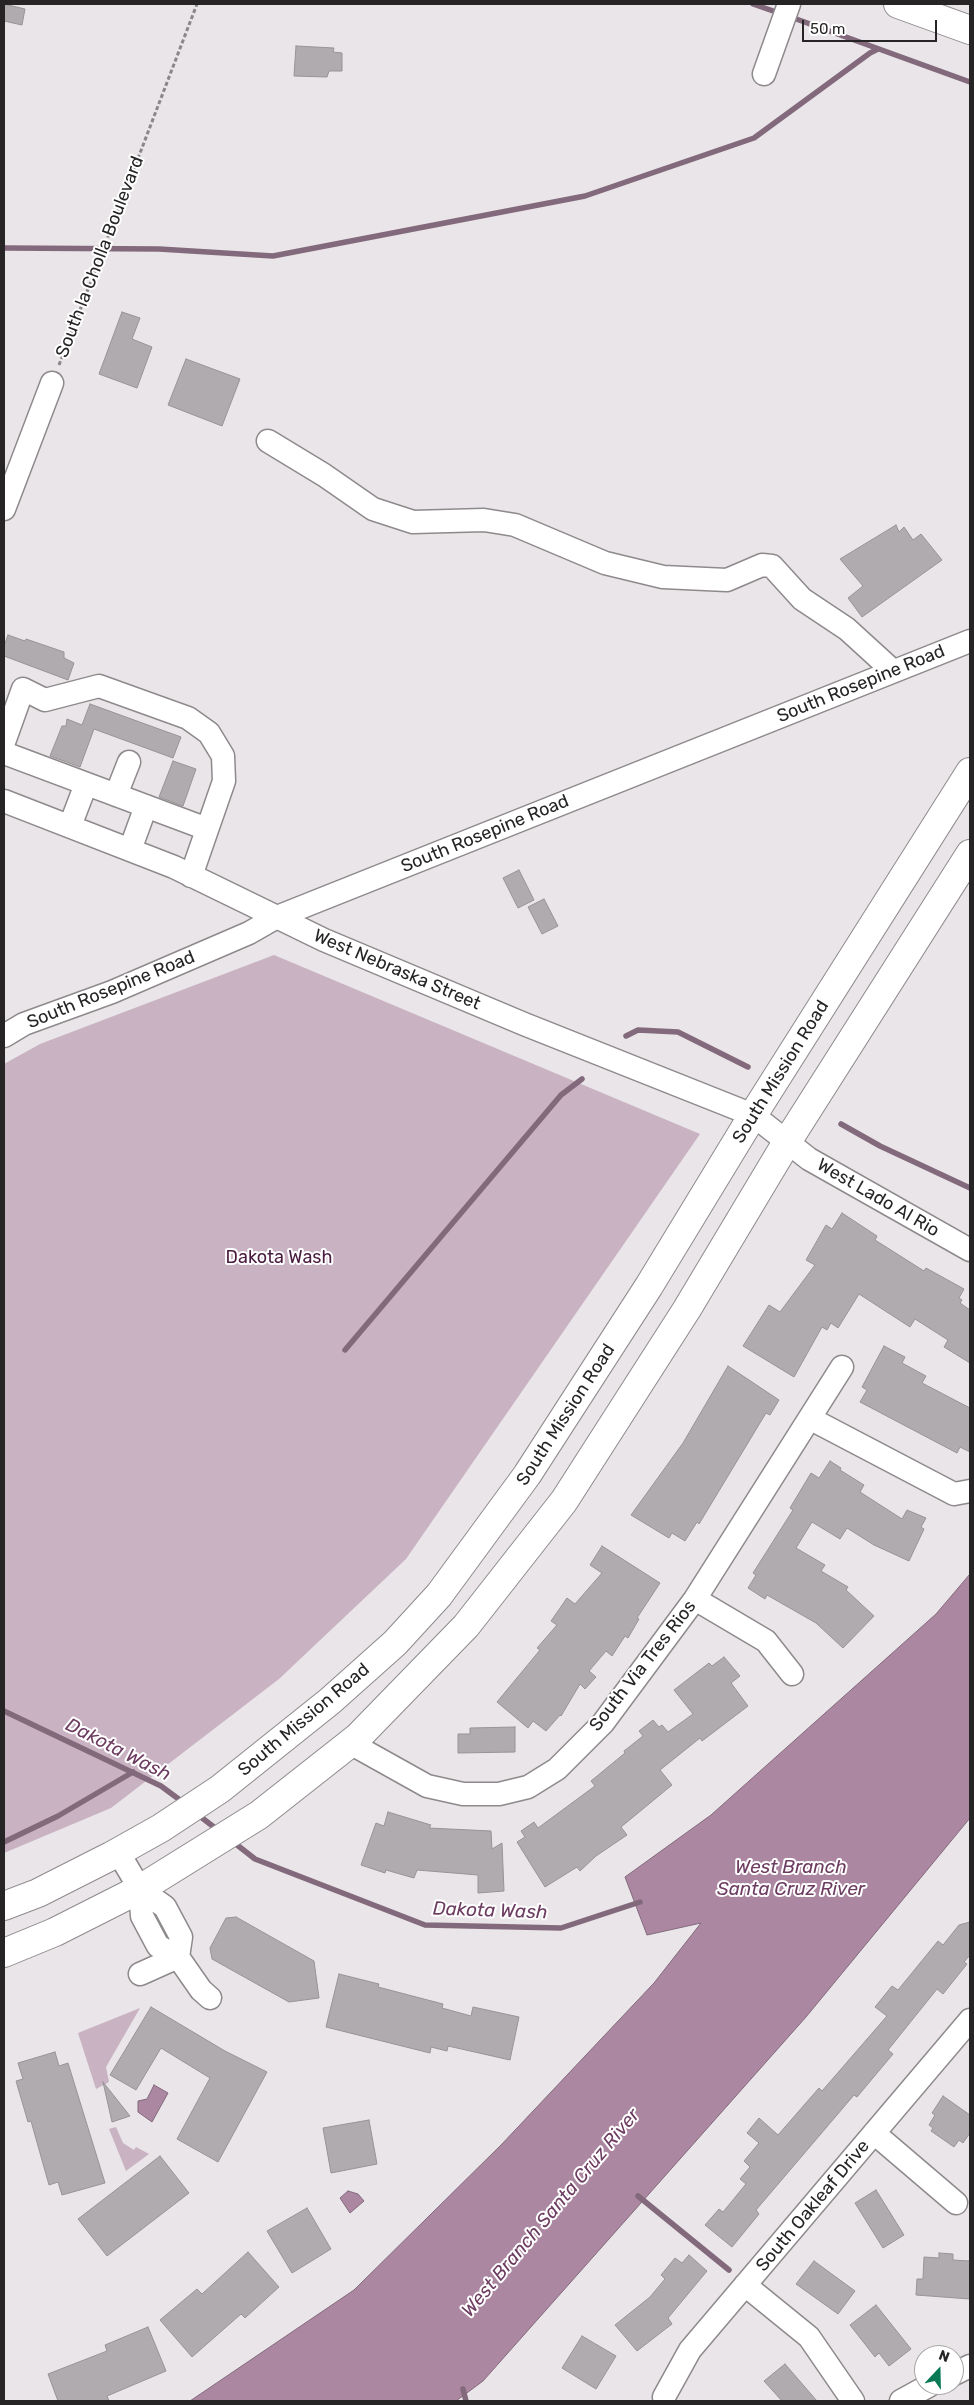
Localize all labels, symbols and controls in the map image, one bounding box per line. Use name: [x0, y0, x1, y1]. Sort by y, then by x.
scale bar: [804, 10, 939, 42]
text: 50 m: [810, 20, 845, 38]
street label: South la Cholla Boulevard: [52, 153, 148, 361]
street label: South Rosepine Road: [774, 640, 948, 728]
street label: South Rosepine Road: [398, 790, 572, 878]
street label: West Nebraska Street: [310, 925, 484, 1015]
street label: South Rosepine Road: [24, 946, 198, 1034]
street label: South Mission Road: [728, 997, 834, 1147]
street label: West Lado Al Rio: [813, 1154, 943, 1242]
park label: Dakota Wash: [226, 1247, 332, 1269]
street label: South Mission Road: [512, 1340, 620, 1490]
street label: South Via Tres Rios: [585, 1596, 701, 1736]
street label: South Mission Road: [234, 1659, 374, 1781]
water label: Dakota Wash: [62, 1714, 174, 1786]
water label: West Branch Santa Cruz River: [717, 1857, 865, 1901]
water label: Dakota Wash: [432, 1898, 548, 1924]
water label: West Branch Santa Cruz River: [457, 2104, 645, 2322]
street label: South Oakleaf Drive: [752, 2136, 874, 2276]
north arrow: [914, 2345, 964, 2395]
text: N: [936, 2347, 952, 2366]

